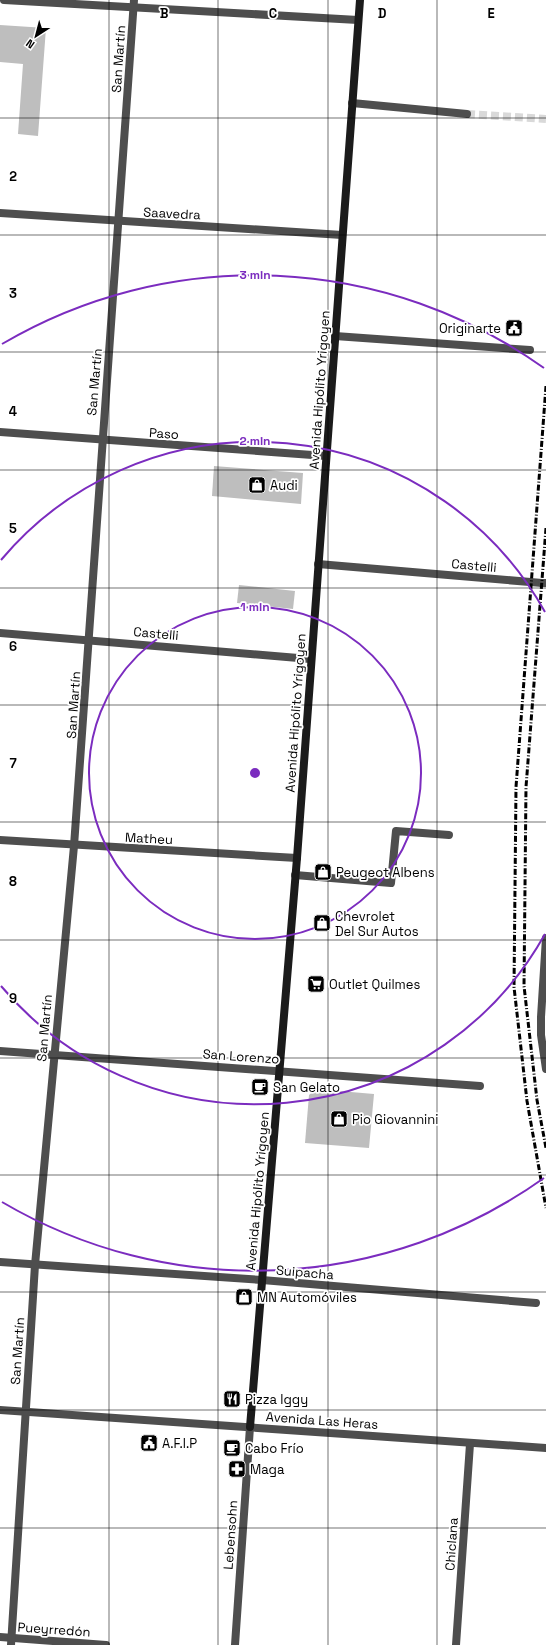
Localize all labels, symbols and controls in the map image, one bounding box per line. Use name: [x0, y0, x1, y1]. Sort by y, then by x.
text: B: [160, 5, 169, 22]
text: C: [269, 5, 277, 22]
text: D: [378, 5, 387, 22]
text: E: [487, 5, 495, 22]
north arrow: [16, 16, 56, 56]
street label: San Martín: [108, 25, 129, 93]
text: N: [23, 36, 37, 52]
text: 2: [9, 168, 17, 185]
street label: Saavedra: [143, 204, 202, 224]
text: 3 min: [239, 267, 271, 283]
text: 3: [9, 285, 17, 302]
street label: Avenida Hipólito Yrigoyen: [305, 310, 334, 470]
public building icon: Originarte: [504, 318, 524, 338]
place label: Originarte: [439, 320, 501, 337]
street label: San Martín: [83, 348, 106, 416]
text: 4: [9, 403, 17, 420]
street label: Paso: [148, 424, 180, 443]
text: 2 min: [239, 433, 271, 449]
shop icon: Audi: [247, 475, 267, 495]
place label: Audi: [270, 477, 298, 494]
text: 5: [9, 520, 17, 537]
street label: Castelli: [451, 555, 497, 576]
text: 1 min: [240, 599, 270, 615]
street label: Castelli: [133, 623, 179, 644]
street label: Avenida Hipólito Yrigoyen: [281, 633, 310, 793]
text: 6: [9, 638, 17, 655]
street label: San Martín: [63, 671, 84, 739]
text: 7: [9, 755, 17, 772]
centre of rings: [248, 766, 262, 780]
street label: Matheu: [125, 829, 173, 848]
shop icon: Peugeot Albens: [313, 862, 333, 882]
place label: Peugeot Albens: [336, 864, 435, 881]
text: 8: [9, 873, 17, 890]
place label: Chevrolet Del Sur Autos: [335, 908, 419, 940]
shop icon: Chevrolet Del Sur Autos: [312, 913, 332, 933]
supermarket icon: Outlet Quilmes: [306, 974, 326, 994]
place label: Outlet Quilmes: [329, 976, 420, 993]
text: 9: [9, 990, 17, 1007]
street label: San Martín: [33, 994, 56, 1062]
street label: San Lorenzo: [202, 1045, 280, 1068]
cafe icon: San Gelato: [250, 1077, 270, 1097]
place label: San Gelato: [273, 1079, 340, 1096]
shop icon: Pio Giovannini: [329, 1109, 349, 1129]
street label: Avenida Hipólito Yrigoyen: [242, 1111, 273, 1271]
place label: Pio Giovannini: [352, 1111, 438, 1128]
street label: Suipacha: [275, 1262, 335, 1284]
shop icon: MN Automóviles: [234, 1287, 254, 1307]
place label: MN Automóviles: [257, 1289, 357, 1306]
street label: San Martín: [7, 1317, 28, 1385]
restaurant icon: Pizza Iggy: [222, 1389, 242, 1409]
place label: Pizza Iggy: [245, 1391, 308, 1408]
street label: Avenida Las Heras: [265, 1408, 379, 1433]
public building icon: A.F.I.P: [139, 1433, 159, 1453]
place label: A.F.I.P: [162, 1435, 197, 1452]
cafe icon: Cabo Frío: [222, 1438, 242, 1458]
place label: Cabo Frío: [245, 1440, 304, 1457]
pharmacy icon: Maga: [227, 1459, 247, 1479]
place label: Maga: [250, 1461, 285, 1478]
street label: Lebensohn: [220, 1500, 241, 1570]
street label: Chiclana: [441, 1516, 462, 1571]
street label: Pueyrredón: [17, 1618, 91, 1641]

